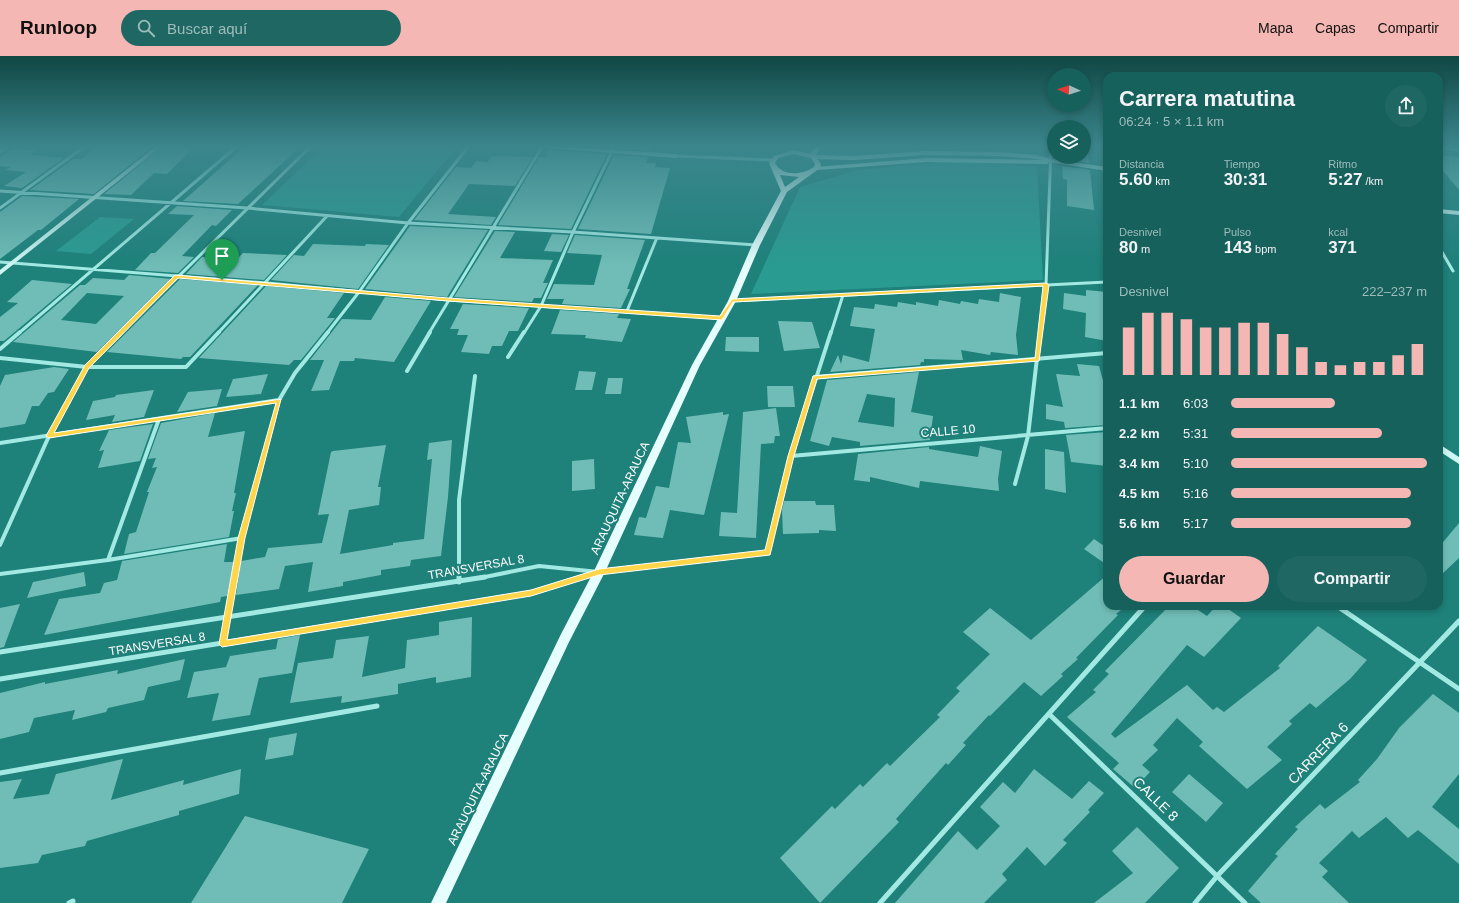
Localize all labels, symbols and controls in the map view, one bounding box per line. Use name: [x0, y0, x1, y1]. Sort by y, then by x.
search box: [121, 10, 401, 46]
text: Runloop: [20, 17, 97, 38]
icon: search: [135, 17, 157, 39]
text: Buscar aquí: [167, 20, 247, 37]
text: Mapa: [1258, 20, 1293, 36]
text: Capas: [1315, 20, 1356, 36]
text: Compartir: [1378, 20, 1439, 36]
north arrow: [1047, 68, 1091, 112]
map controls: [1047, 68, 1091, 164]
button: share: [1385, 85, 1427, 127]
text: Carrera matutina: [1119, 86, 1295, 111]
text: 06:24 · 5 × 1.1 km: [1119, 114, 1224, 129]
button: layers: [1047, 120, 1091, 164]
text: Distancia: [1119, 158, 1164, 170]
text: Tiempo: [1224, 158, 1260, 170]
text: Ritmo: [1328, 158, 1357, 170]
text: 5.60: [1119, 170, 1152, 189]
text: 30:31: [1224, 170, 1267, 189]
text: 5:27: [1328, 170, 1362, 189]
text: km: [1152, 175, 1170, 187]
text: /km: [1362, 175, 1383, 187]
text: Desnivel: [1119, 226, 1161, 238]
text: Pulso: [1224, 226, 1251, 238]
text: kcal: [1328, 226, 1348, 238]
text: 80: [1119, 238, 1138, 257]
text: 143: [1224, 238, 1252, 257]
text: 371: [1328, 238, 1357, 257]
pin: [205, 239, 239, 280]
text: m: [1138, 243, 1150, 255]
text: bpm: [1252, 243, 1277, 255]
icon: arrive: [211, 245, 233, 267]
text: Desnivel: [1119, 284, 1169, 299]
text: 222–237 m: [1362, 284, 1427, 299]
text: 1.1 km: [1119, 396, 1159, 411]
text: 6:03: [1183, 396, 1208, 411]
street label: CALLE 10: [920, 422, 976, 440]
text: 2.2 km: [1119, 426, 1159, 441]
text: 5:31: [1183, 426, 1208, 441]
street label: ARAUQUITA-ARAUCA: [588, 439, 652, 557]
text: 3.4 km: [1119, 456, 1159, 471]
text: 5:10: [1183, 456, 1208, 471]
text: 4.5 km: [1119, 486, 1159, 501]
text: 5:16: [1183, 486, 1208, 501]
text: 5.6 km: [1119, 516, 1159, 531]
text: 5:17: [1183, 516, 1208, 531]
street label: TRANSVERSAL 8: [427, 552, 526, 582]
button: Guardar: [1119, 556, 1269, 602]
button: Compartir: [1277, 556, 1427, 602]
street label: TRANSVERSAL 8: [108, 629, 207, 659]
street label: CARRERA 6: [1285, 719, 1351, 787]
street label: ARAUQUITA-ARAUCA: [445, 731, 511, 847]
street label: CALLE 8: [1130, 774, 1182, 824]

